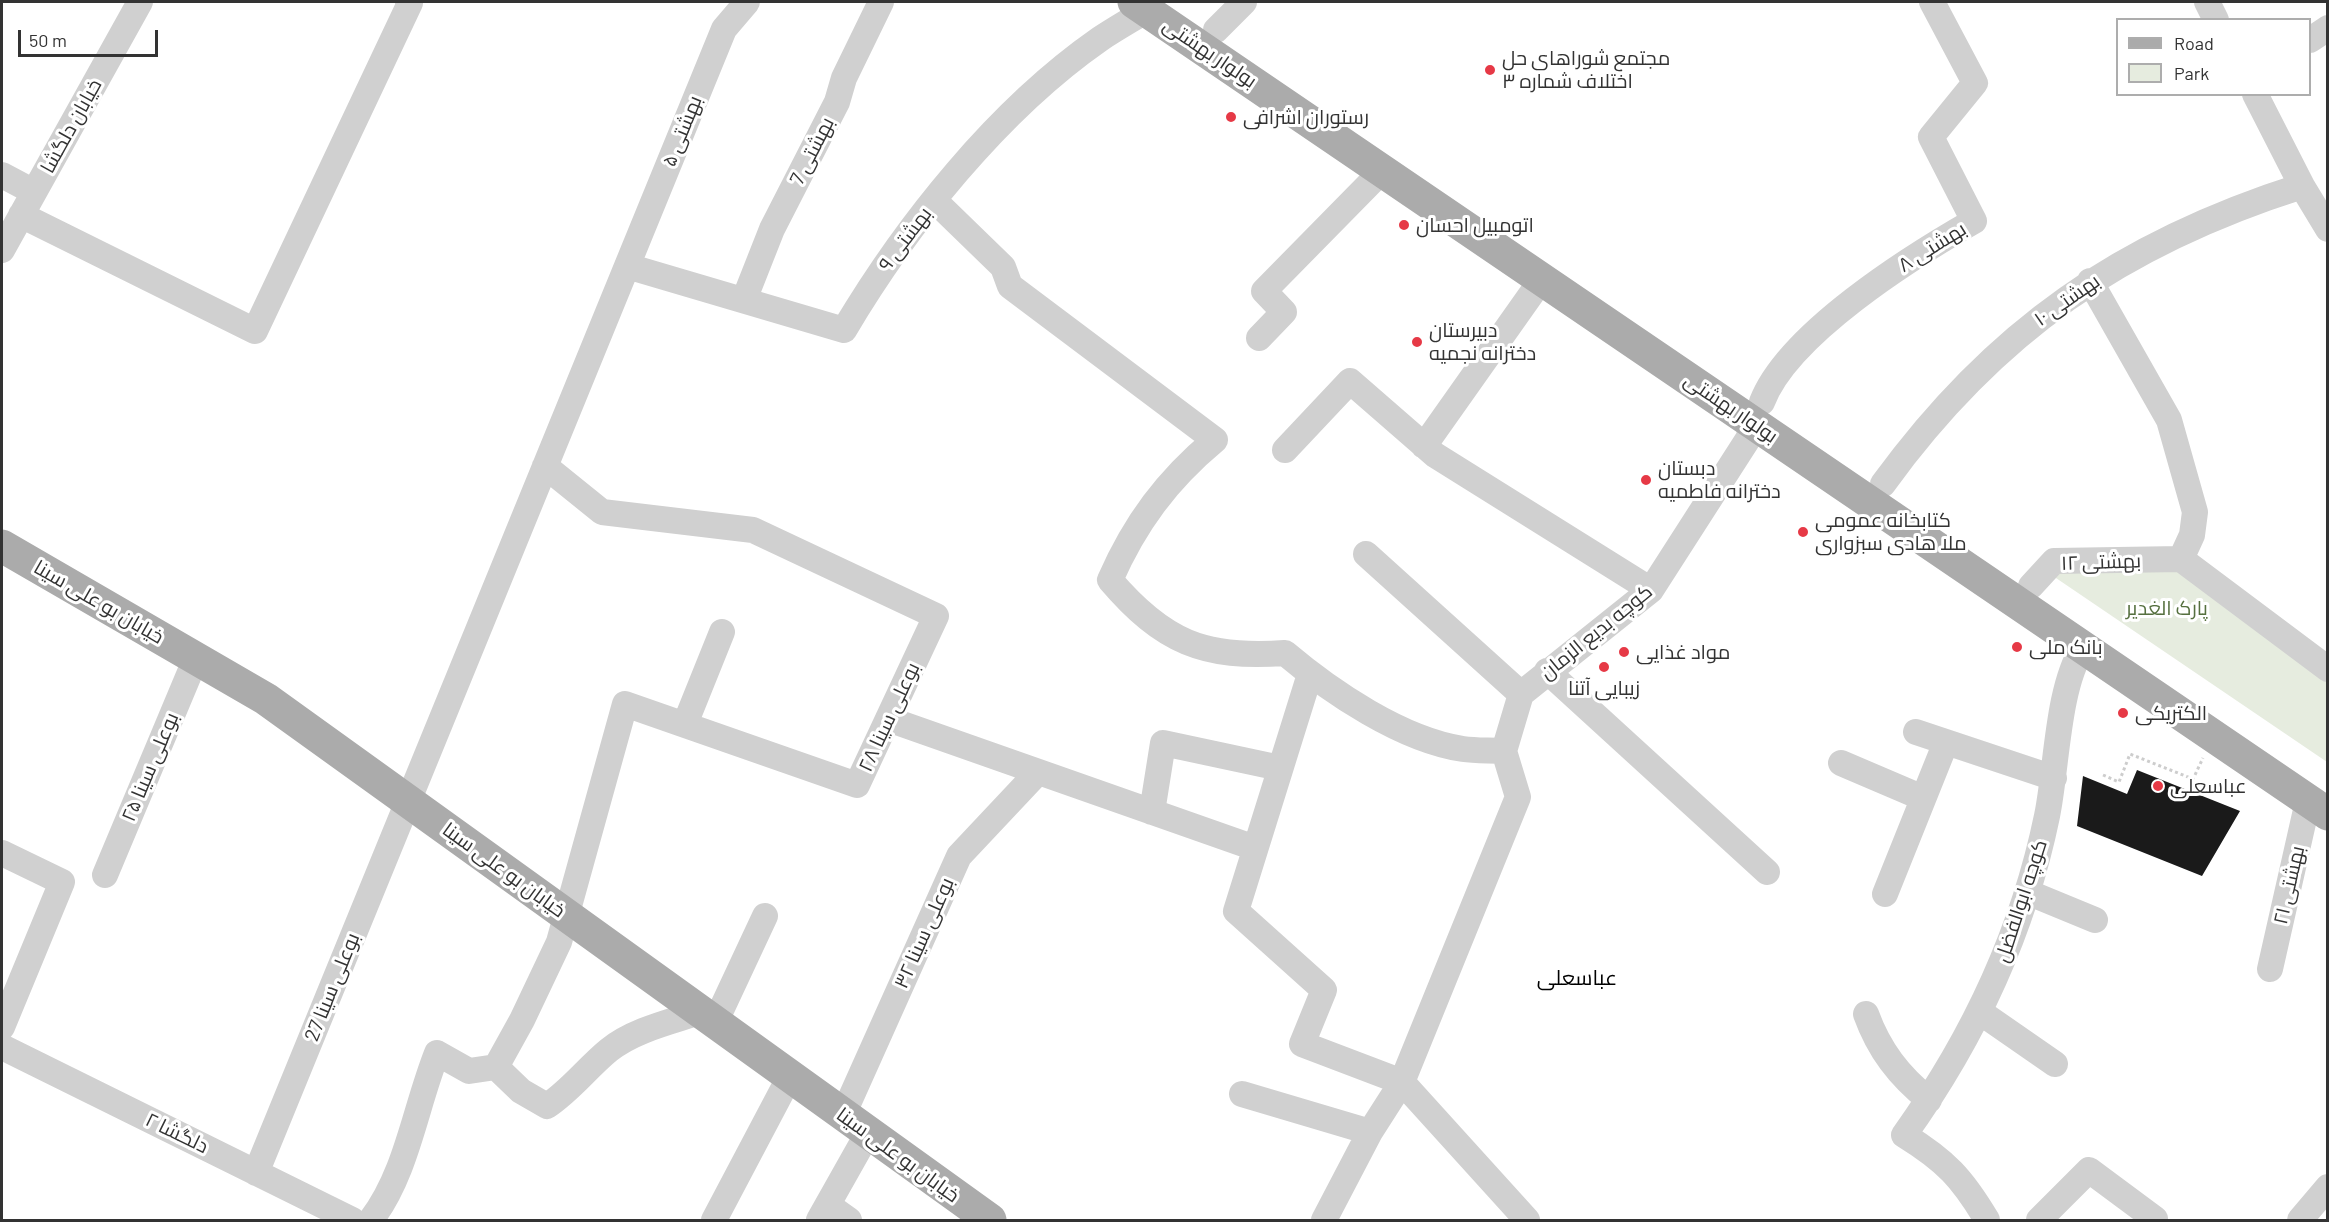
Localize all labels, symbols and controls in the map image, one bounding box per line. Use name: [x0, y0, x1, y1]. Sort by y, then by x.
street label: بولوار بهشتی: [1159, 13, 1261, 93]
scale bar: [21, 18, 160, 56]
legend: [2116, 18, 2311, 96]
text: 50 m: [29, 29, 67, 51]
text: Road: [2174, 32, 2214, 54]
place label: مجتمع شوراهای حل اختلاف شماره ۳: [1502, 46, 1670, 93]
text: Park: [2174, 62, 2209, 84]
marker: مجتمع شوراهای حل اختلاف شماره ۳: [1483, 63, 1497, 77]
street label: خیابان دلگشا: [35, 75, 107, 177]
street label: بهشتی ۵: [657, 92, 707, 170]
place label: رستوران اشرافی: [1243, 105, 1369, 129]
marker: رستوران اشرافی: [1224, 110, 1238, 124]
street label: بهشتی 7: [785, 113, 839, 189]
street label: بهشتی ۹: [873, 202, 937, 276]
place label: اتومبیل احسان: [1416, 213, 1534, 237]
street label: بهشتی ۸: [1894, 217, 1970, 277]
marker: اتومبیل احسان: [1397, 218, 1411, 232]
street label: بهشتی ۱۰: [2030, 269, 2104, 331]
place label: دبیرستان دخترانه نجمیه: [1429, 318, 1536, 365]
marker: دبیرستان دخترانه نجمیه: [1410, 335, 1424, 349]
street label: بولوار بهشتی: [1680, 368, 1782, 448]
place label: دبستان دخترانه فاطمیه: [1658, 456, 1781, 503]
marker: دبستان دخترانه فاطمیه: [1639, 473, 1653, 487]
place label: کتابخانه عمومی ملا هادی سبزواری: [1815, 508, 1967, 555]
marker: کتابخانه عمومی ملا هادی سبزواری: [1796, 525, 1810, 539]
street label: بهشتی ۱۲: [2061, 549, 2141, 575]
street label: خیابان بو علی سینا: [30, 555, 168, 649]
street label: کوچه بدیع الزمان: [1535, 579, 1657, 685]
park label: پارک الغدیر: [2126, 596, 2208, 620]
place label: بانک ملی: [2029, 635, 2103, 659]
place label: مواد غذایی: [1636, 640, 1730, 664]
marker: بانک ملی: [2010, 640, 2024, 654]
marker: مواد غذایی: [1617, 645, 1631, 659]
street label: بوعلی سینا ۲۸: [853, 659, 925, 775]
marker: زیبایی آتنا: [1597, 660, 1611, 674]
place label: زیبایی آتنا: [1568, 676, 1640, 700]
place label: الکتریکی: [2135, 701, 2207, 725]
marker: الکتریکی: [2116, 706, 2130, 720]
street label: بوعلی سینا ۲۵: [116, 709, 184, 825]
place label: عباسعلی: [2170, 774, 2247, 798]
marker: عباسعلی: [2151, 779, 2165, 793]
street label: خیابان بو علی سینا: [438, 817, 570, 923]
street label: کوچه ابوالفضل: [1990, 837, 2052, 965]
street label: بهشتی ۲۱: [2268, 843, 2310, 927]
street label: بوعلی سینا ۳۲: [889, 874, 959, 992]
street label: بوعلی سینا 27: [299, 929, 365, 1045]
district label: عباسعلی: [1537, 965, 1617, 991]
street label: خیابان بو علی سینا: [832, 1102, 964, 1208]
street label: دلگشا ۲: [142, 1108, 212, 1158]

